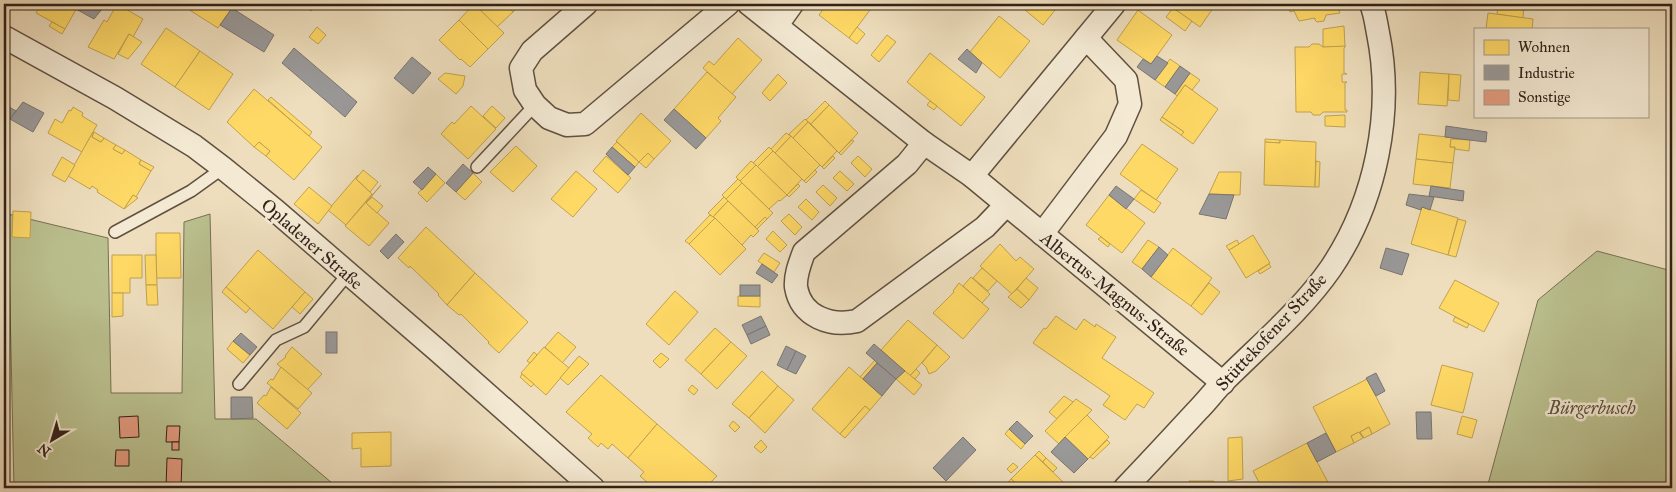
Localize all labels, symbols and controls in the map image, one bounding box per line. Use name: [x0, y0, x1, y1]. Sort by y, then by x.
legend: [1474, 28, 1648, 118]
text: Wohnen: [1518, 38, 1570, 56]
text: Industrie: [1518, 64, 1575, 82]
text: Sonstige: [1518, 88, 1571, 106]
street label: Opladener Straße: [257, 194, 367, 294]
street label: Albertus-Magnus-Straße: [1035, 226, 1194, 362]
street label: Stüttekofener Straße: [1211, 269, 1331, 395]
park label: Bürgerbusch: [1547, 397, 1636, 419]
north arrow: [28, 414, 78, 464]
text: N: [34, 439, 54, 460]

